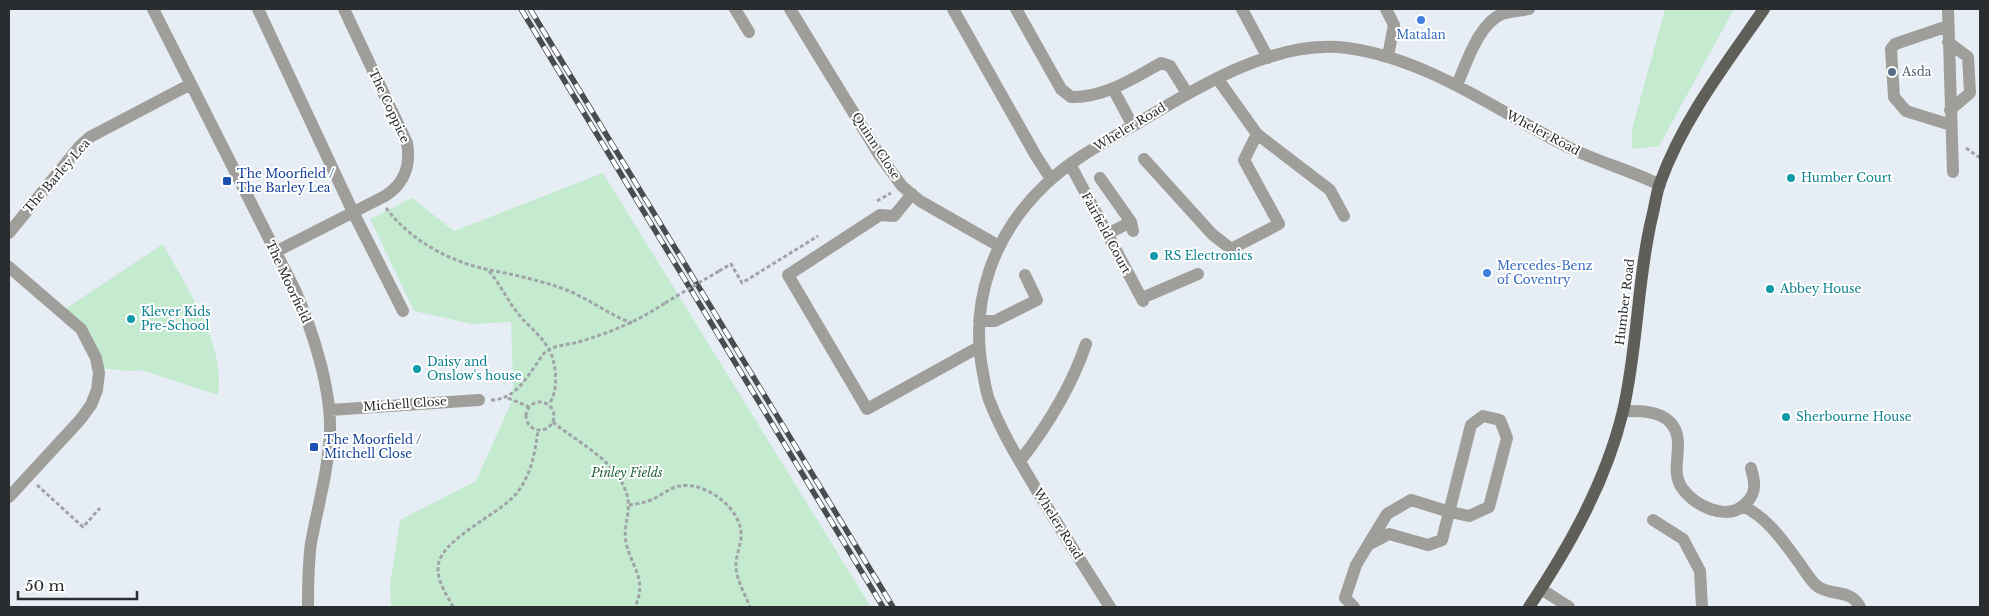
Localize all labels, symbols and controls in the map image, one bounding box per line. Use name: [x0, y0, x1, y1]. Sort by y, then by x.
marker: Matalan: [1415, 14, 1427, 26]
place label: Matalan: [1396, 27, 1446, 42]
place label: Asda: [1901, 64, 1932, 79]
marker: Asda: [1886, 66, 1898, 78]
street label: The Coppice: [366, 67, 413, 145]
street label: Wheler Road: [1090, 99, 1168, 154]
street label: Wheler Road: [1503, 106, 1583, 158]
street label: Quinn Close: [849, 109, 904, 182]
street label: The Barley Lea: [20, 135, 93, 216]
place label: The Moorfield / The Barley Lea: [237, 166, 335, 195]
place label: Humber Court: [1801, 170, 1893, 185]
marker: Humber Court: [1785, 172, 1797, 184]
marker: The Moorfield / The Barley Lea: [221, 175, 233, 187]
street label: Fairfield Court: [1079, 190, 1134, 276]
street label: The Moorfield: [263, 238, 314, 325]
place label: RS Electronics: [1164, 248, 1253, 263]
marker: RS Electronics: [1148, 250, 1160, 262]
place label: Mercedes-Benz of Coventry: [1497, 258, 1593, 287]
street label: Humber Road: [1612, 258, 1637, 346]
marker: Mercedes-Benz of Coventry: [1481, 267, 1493, 279]
place label: Abbey House: [1779, 281, 1862, 296]
marker: Abbey House: [1764, 283, 1776, 295]
place label: Klever Kids Pre-School: [141, 304, 211, 333]
marker: Klever Kids Pre-School: [125, 313, 137, 325]
place label: Daisy and Onslow's house: [427, 354, 522, 383]
marker: Daisy and Onslow's house: [411, 363, 423, 375]
street label: Michell Close: [363, 393, 447, 414]
place label: Sherbourne House: [1796, 409, 1912, 424]
marker: Sherbourne House: [1780, 411, 1792, 423]
place label: The Moorfield / Mitchell Close: [324, 432, 422, 461]
marker: The Moorfield / Mitchell Close: [308, 441, 320, 453]
park label: Pinley Fields: [590, 465, 663, 480]
street label: Wheler Road: [1030, 485, 1086, 562]
scale bar: [18, 568, 136, 600]
text: 50 m: [25, 576, 65, 595]

